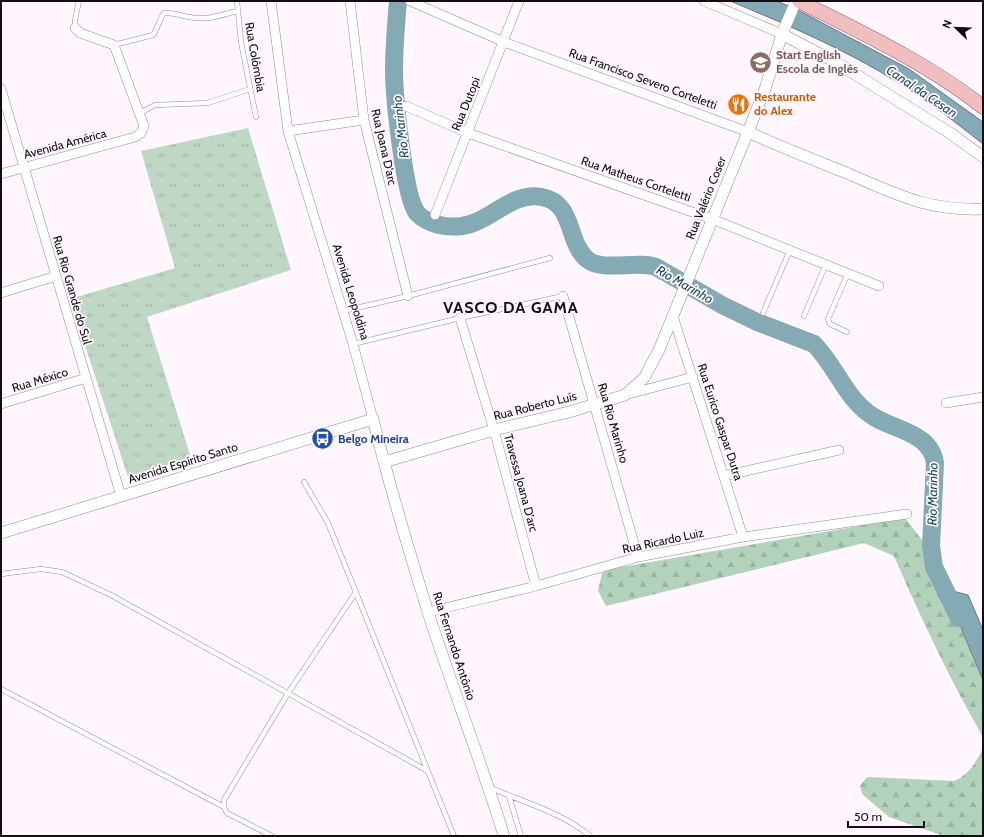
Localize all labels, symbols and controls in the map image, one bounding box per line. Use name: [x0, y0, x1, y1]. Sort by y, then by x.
north arrow: [936, 8, 976, 48]
text: N: [939, 18, 955, 30]
street label: Rua Colômbia: [242, 21, 269, 93]
street label: Rua Francisco Severo Corteletti: [567, 45, 719, 112]
place label: Start English Escola de Inglês: [776, 47, 858, 76]
school or university icon: Start English Escola de Inglês: [747, 49, 773, 75]
water label: Canal da Cesan: [884, 61, 960, 121]
street label: Rua Dutopi: [448, 75, 483, 133]
place label: Restaurante do Alex: [754, 89, 816, 118]
restaurant icon: Restaurante do Alex: [725, 91, 751, 117]
water label: Rio Marinho: [388, 95, 412, 159]
street label: Rua Joana D'arc: [368, 107, 401, 187]
street label: Avenida América: [22, 125, 108, 162]
street label: Rua Matheus Corteletti: [579, 153, 693, 204]
street label: Rua Valério Coser: [682, 154, 729, 241]
street label: Rua Rio Grande do Sul: [50, 234, 95, 346]
street label: Avenida Leopoldina: [330, 242, 373, 342]
water label: Rio Marinho: [654, 261, 716, 307]
district label: VASCO DA GAMA: [443, 298, 579, 317]
street label: Rua Eurico Gaspar Dutra: [695, 362, 746, 482]
street label: Rua México: [10, 364, 70, 395]
street label: Rua Rio Marinho: [595, 381, 632, 465]
street label: Rua Roberto Luís: [492, 388, 578, 423]
bus stop icon: Belgo Mineira: [309, 426, 335, 452]
place label: Belgo Mineira: [338, 431, 409, 446]
street label: Travessa Joana D'arc: [501, 432, 542, 534]
street label: Avenida Espírito Santo: [126, 439, 240, 486]
water label: Rio Marinho: [923, 462, 941, 526]
street label: Rua Ricardo Luiz: [621, 525, 705, 556]
street label: Rua Fernando Antônio: [430, 590, 479, 702]
scale bar: [848, 803, 924, 829]
text: 50 m: [854, 809, 882, 824]

